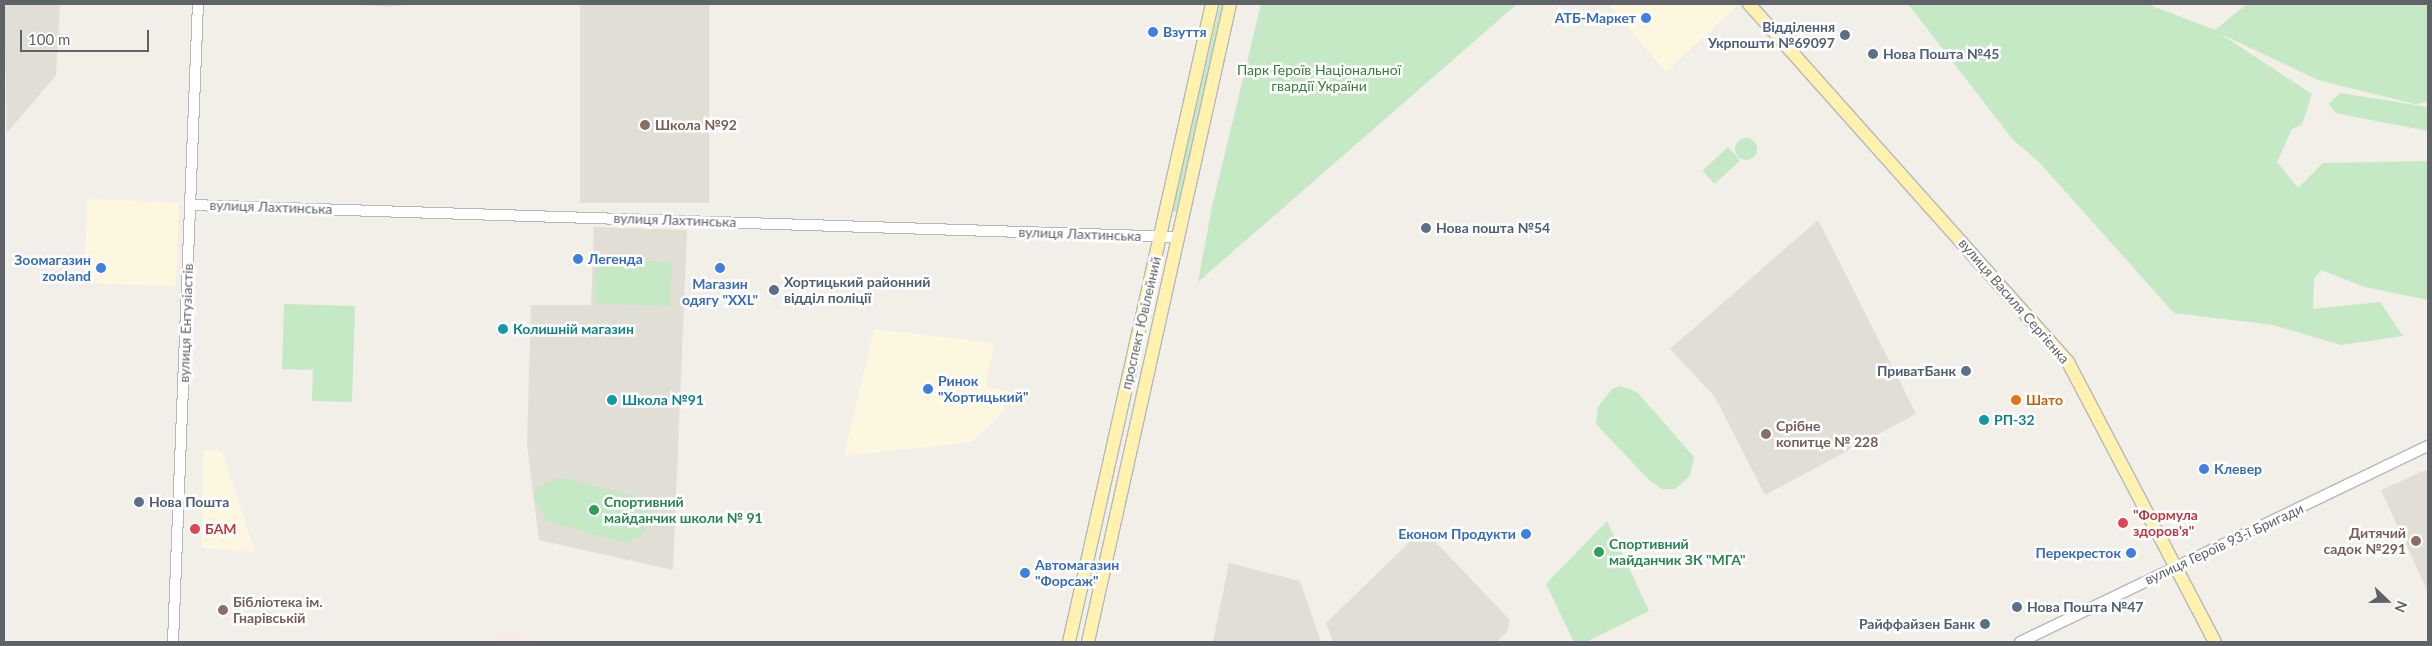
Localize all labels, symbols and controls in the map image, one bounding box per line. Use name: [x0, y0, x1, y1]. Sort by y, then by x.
place label: АТБ-Маркет: [1555, 10, 1636, 26]
marker: АТБ-Маркет: [1640, 12, 1652, 24]
place label: Відділення Укрпошти №69097: [1708, 19, 1835, 52]
scale bar: [22, 20, 151, 52]
place label: Взуття: [1163, 24, 1207, 40]
marker: Взуття: [1147, 26, 1159, 38]
marker: Відділення Укрпошти №69097: [1839, 29, 1851, 41]
text: 100 m: [28, 30, 70, 48]
place label: Нова Пошта №45: [1883, 46, 1999, 62]
marker: Нова Пошта №45: [1867, 48, 1879, 60]
park label: Парк Героїв Національної гвардії України: [1237, 62, 1401, 94]
place label: Школа №92: [655, 117, 737, 133]
marker: Школа №92: [639, 119, 651, 131]
street label: вулиця Лахтинська: [209, 196, 333, 218]
street label: вулиця Лахтинська: [613, 209, 737, 231]
place label: Нова пошта №54: [1436, 220, 1550, 236]
marker: Нова пошта №54: [1420, 222, 1432, 234]
street label: вулиця Лахтинська: [1018, 223, 1142, 245]
street label: вулиця Василя Сергієнка: [1955, 235, 2073, 367]
place label: Легенда: [588, 251, 643, 267]
place label: Зоомагазин zooland: [14, 252, 91, 284]
marker: Легенда: [572, 253, 584, 265]
street label: проспект Ювілейний: [1118, 255, 1164, 391]
marker: Зоомагазин zooland: [95, 262, 107, 274]
marker: Магазин одягу "XXL": [714, 262, 726, 274]
street label: вулиця Ентузіастів: [176, 263, 196, 383]
place label: Хортицький районний відділ поліції: [784, 274, 930, 306]
place label: Магазин одягу "XXL": [682, 276, 758, 308]
marker: Хортицький районний відділ поліції: [768, 284, 780, 296]
place label: Колишній магазин: [513, 321, 634, 337]
marker: Колишній магазин: [497, 323, 509, 335]
place label: ПриватБанк: [1877, 363, 1956, 379]
marker: ПриватБанк: [1960, 365, 1972, 377]
place label: Ринок "Хортицький": [938, 373, 1028, 406]
marker: Ринок "Хортицький": [922, 383, 934, 395]
place label: Школа №91: [622, 392, 704, 408]
place label: Шато: [2026, 392, 2063, 408]
marker: Школа №91: [606, 394, 618, 406]
marker: Шато: [2010, 394, 2022, 406]
place label: РП-32: [1994, 412, 2035, 428]
marker: РП-32: [1978, 414, 1990, 426]
place label: Срібне копитце № 228: [1776, 418, 1878, 451]
marker: Срібне копитце № 228: [1760, 428, 1772, 440]
place label: Клевер: [2214, 461, 2262, 477]
marker: Клевер: [2198, 463, 2210, 475]
place label: Нова Пошта: [149, 494, 229, 510]
place label: Спортивний майданчик школи № 91: [604, 494, 763, 526]
marker: Нова Пошта: [133, 496, 145, 508]
street label: вулиця Героїв 93-ї Бригади: [2142, 500, 2306, 588]
marker: Спортивний майданчик школи № 91: [588, 504, 600, 516]
place label: "Формула здоров'я": [2133, 507, 2198, 540]
marker: "Формула здоров'я": [2117, 517, 2129, 529]
place label: БАМ: [205, 521, 237, 537]
marker: БАМ: [189, 523, 201, 535]
place label: Дитячий садок №291: [2324, 525, 2406, 558]
place label: Економ Продукти: [1398, 526, 1516, 542]
marker: Економ Продукти: [1520, 528, 1532, 540]
marker: Дитячий садок №291: [2410, 535, 2422, 547]
place label: Спортивний майданчик ЗК "МГА": [1609, 536, 1746, 568]
place label: Перекресток: [2035, 545, 2121, 561]
marker: Спортивний майданчик ЗК "МГА": [1593, 546, 1605, 558]
marker: Перекресток: [2125, 547, 2137, 559]
place label: Автомагазин "Форсаж": [1035, 557, 1119, 590]
marker: Автомагазин "Форсаж": [1019, 567, 1031, 579]
north arrow: [2362, 576, 2412, 626]
place label: Бібліотека ім. Гнарівській: [233, 594, 323, 626]
place label: Нова Пошта №47: [2027, 599, 2143, 615]
text: N: [2391, 599, 2411, 615]
marker: Нова Пошта №47: [2011, 601, 2023, 613]
marker: Бібліотека ім. Гнарівській: [217, 604, 229, 616]
place label: Райффайзен Банк: [1859, 616, 1975, 632]
marker: Райффайзен Банк: [1979, 618, 1991, 630]

